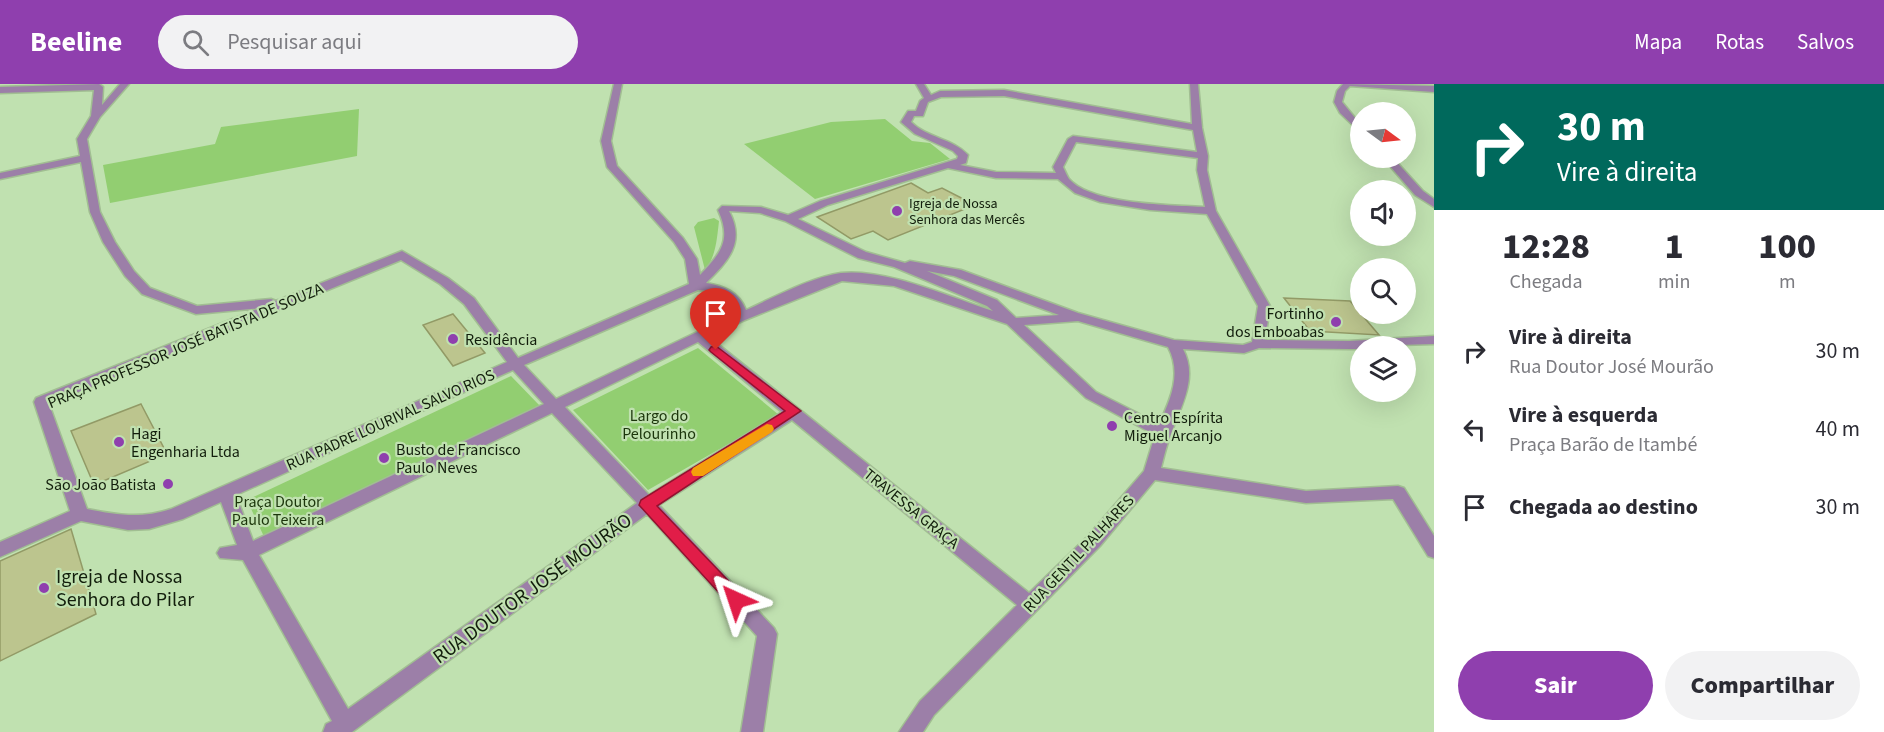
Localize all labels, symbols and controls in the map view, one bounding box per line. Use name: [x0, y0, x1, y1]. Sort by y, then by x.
search box: [158, 15, 578, 69]
text: Beeline: [30, 22, 122, 62]
icon: search: [179, 26, 212, 59]
text: Pesquisar aqui: [227, 26, 362, 58]
text: Mapa: [1634, 27, 1682, 57]
text: Rotas: [1715, 27, 1764, 57]
text: Salvos: [1797, 27, 1854, 57]
text: 30 m: [1557, 97, 1646, 157]
north arrow: [1350, 102, 1416, 168]
map controls: [1350, 102, 1416, 402]
icon: right: [1458, 108, 1536, 186]
text: Vire à direita: [1557, 153, 1697, 192]
button: sound: [1350, 180, 1416, 246]
place label: Igreja de Nossa Senhora das Mercês: [909, 194, 1025, 230]
marker: Igreja de Nossa Senhora das Mercês: [890, 204, 904, 218]
text: 12:28: [1502, 221, 1590, 272]
text: 1: [1665, 221, 1684, 272]
text: 100: [1758, 221, 1816, 272]
button: search: [1350, 258, 1416, 324]
text: Chegada: [1509, 268, 1582, 296]
text: min: [1658, 268, 1690, 296]
text: m: [1779, 268, 1795, 296]
street label: PRAÇA PROFESSOR JOSÉ BATISTA DE SOUZA: [44, 278, 327, 414]
pin: [690, 288, 741, 350]
icon: arrive: [699, 297, 732, 330]
place label: Fortinho dos Emboabas: [1226, 303, 1324, 343]
marker: Fortinho dos Emboabas: [1329, 315, 1343, 329]
text: Vire à direita: [1509, 321, 1632, 353]
place label: Residência: [465, 329, 537, 351]
marker: Residência: [446, 332, 460, 346]
icon: right: [1458, 335, 1491, 368]
text: 30 m: [1815, 335, 1860, 367]
button: layers: [1350, 336, 1416, 402]
text: Rua Doutor José Mourão: [1509, 353, 1714, 381]
street label: RUA PADRE LOURIVAL SALVO RIOS: [283, 364, 498, 476]
text: Vire à esquerda: [1509, 399, 1658, 431]
park label: Largo do Pelourinho: [622, 405, 696, 445]
place label: Centro Espírita Miguel Arcanjo: [1124, 407, 1223, 447]
icon: left: [1458, 413, 1491, 446]
text: 40 m: [1815, 413, 1860, 445]
marker: Centro Espírita Miguel Arcanjo: [1105, 419, 1119, 433]
place label: Hagi Engenharia Ltda: [131, 423, 240, 463]
text: Praça Barão de Itambé: [1509, 431, 1697, 459]
marker: Hagi Engenharia Ltda: [112, 435, 126, 449]
place label: Busto de Francisco Paulo Neves: [396, 439, 521, 479]
marker: Busto de Francisco Paulo Neves: [377, 451, 391, 465]
street label: TRAVESSA GRAÇA: [859, 463, 964, 554]
place label: São João Batista: [45, 474, 156, 496]
marker: São João Batista: [161, 477, 175, 491]
street label: RUA GENTIL PALHARES: [1018, 490, 1139, 617]
park label: Praça Doutor Paulo Teixeira: [232, 491, 324, 531]
icon: arrive: [1458, 491, 1491, 524]
text: Chegada ao destino: [1509, 491, 1698, 523]
text: 30 m: [1815, 491, 1860, 523]
street label: RUA DOUTOR JOSÉ MOURÃO: [427, 507, 638, 671]
place label: Igreja de Nossa Senhora do Pilar: [56, 563, 194, 614]
position arrow: [704, 568, 768, 632]
marker: Igreja de Nossa Senhora do Pilar: [37, 581, 51, 595]
button: Sair: [1458, 651, 1653, 720]
button: Compartilhar: [1665, 651, 1860, 720]

